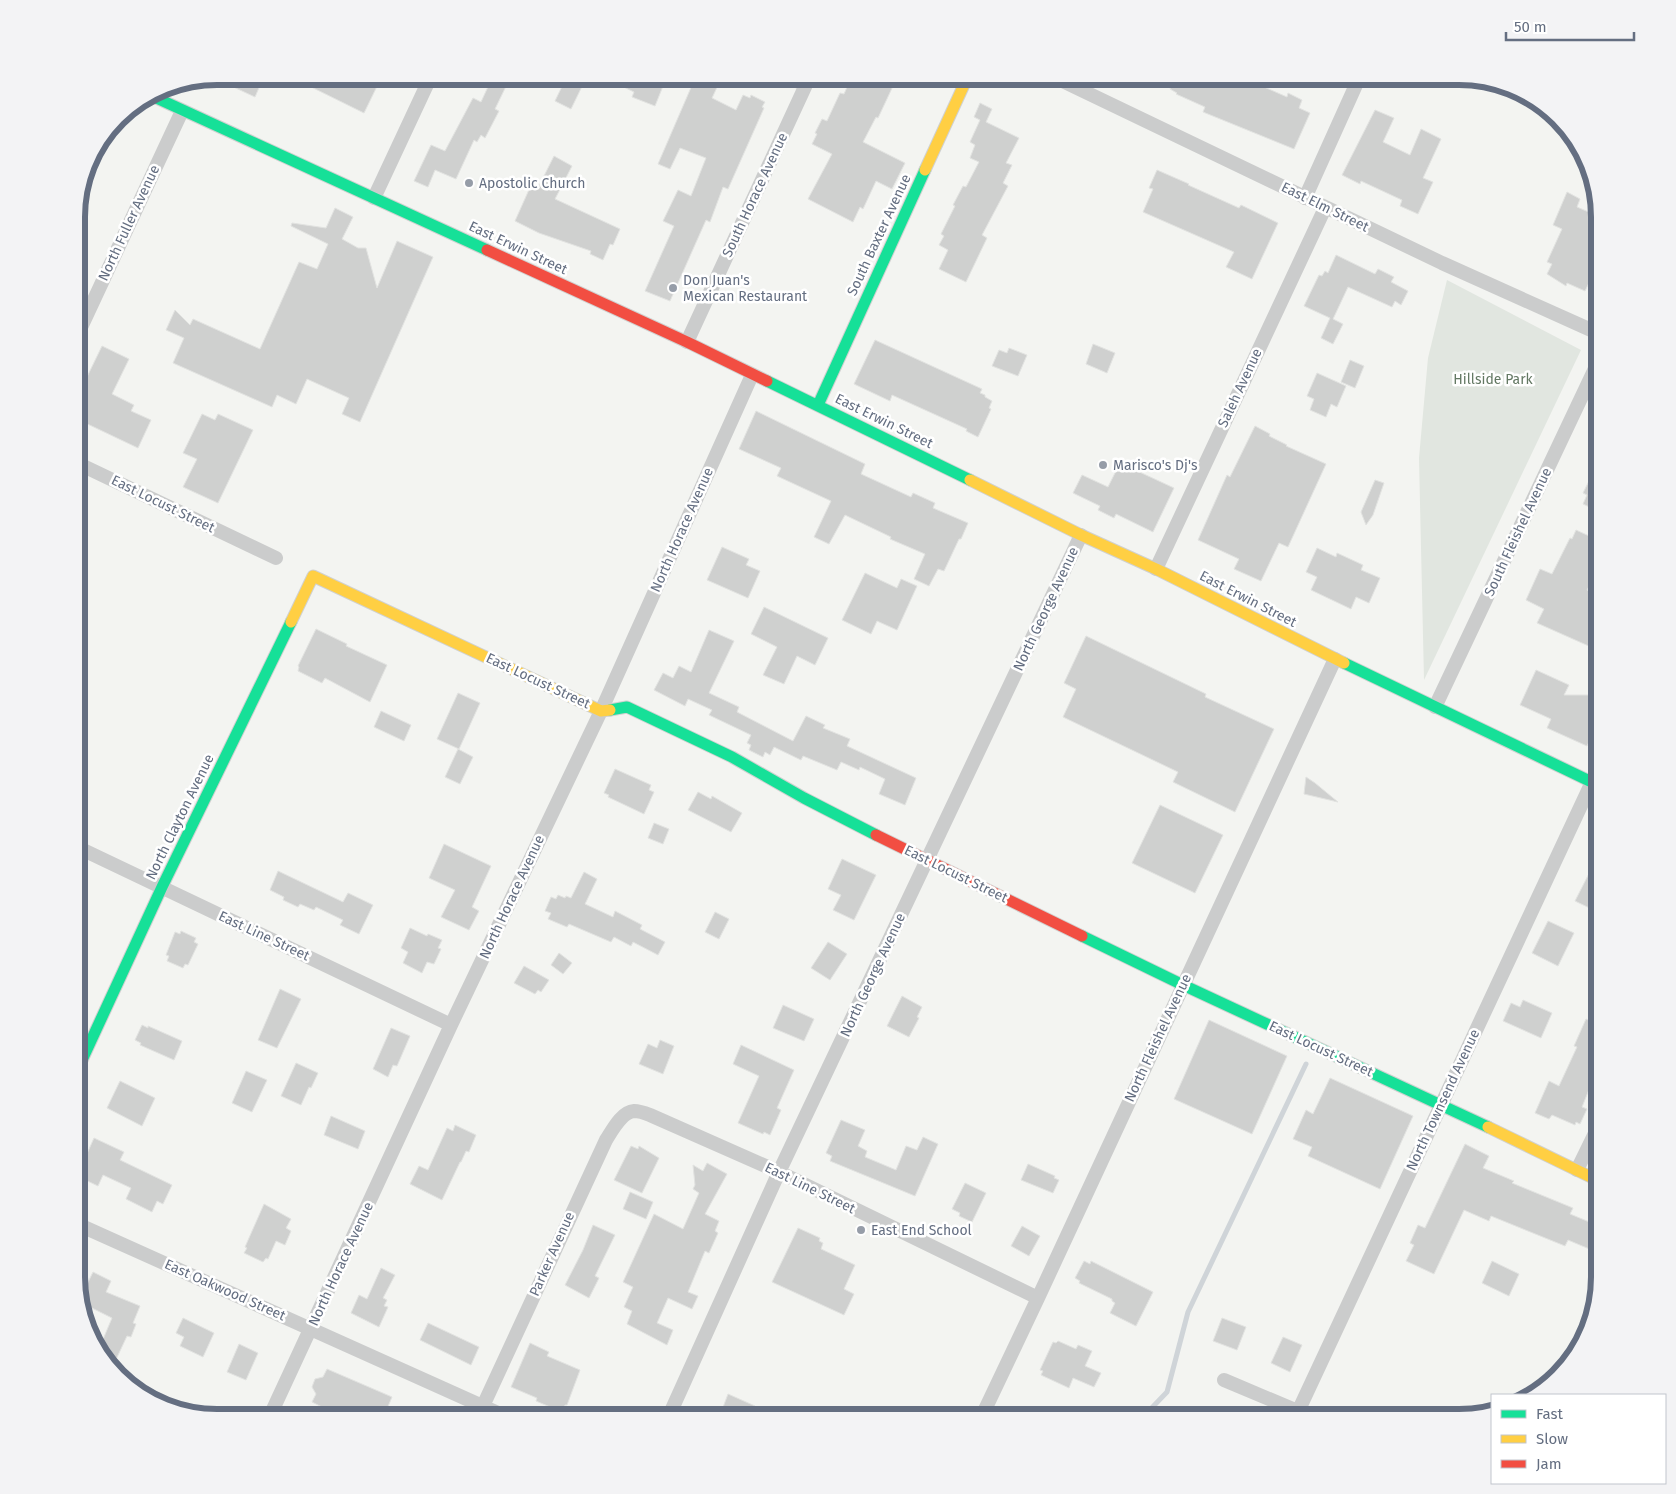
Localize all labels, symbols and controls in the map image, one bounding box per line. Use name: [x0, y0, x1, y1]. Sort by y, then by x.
scale bar: [1506, 10, 1634, 42]
text: 50 m: [1514, 18, 1547, 36]
street label: South Horace Avenue: [719, 130, 791, 260]
street label: North Fuller Avenue: [95, 162, 163, 284]
street label: South Baxter Avenue: [843, 172, 915, 298]
place label: Apostolic Church: [479, 175, 585, 192]
marker: Apostolic Church: [463, 177, 475, 189]
street label: East Elm Street: [1278, 178, 1372, 236]
street label: East Erwin Street: [466, 218, 571, 279]
place label: Don Juan's Mexican Restaurant: [683, 272, 808, 305]
marker: Don Juan's Mexican Restaurant: [667, 282, 679, 294]
street label: Saleh Avenue: [1214, 346, 1266, 430]
park label: Hillside Park: [1453, 371, 1534, 388]
street label: East Erwin Street: [832, 390, 937, 452]
place label: Marisco's Dj's: [1113, 457, 1198, 474]
marker: Marisco's Dj's: [1097, 459, 1109, 471]
street label: North Horace Avenue: [647, 465, 717, 595]
street label: South Fleishel Avenue: [1481, 465, 1555, 599]
street label: East Locust Street: [109, 472, 218, 537]
street label: North George Avenue: [1010, 544, 1082, 674]
street label: East Erwin Street: [1197, 567, 1300, 631]
street label: East Locust Street: [483, 649, 594, 713]
street label: North Clayton Avenue: [142, 751, 218, 883]
street label: North Horace Avenue: [476, 832, 548, 962]
street label: East Locust Street: [902, 842, 1011, 907]
street label: East Line Street: [216, 907, 313, 965]
street label: North George Avenue: [837, 910, 909, 1040]
street label: North Fleishel Avenue: [1121, 971, 1195, 1105]
street label: East Locust Street: [1266, 1017, 1377, 1081]
street label: North Townsend Avenue: [1403, 1027, 1483, 1173]
street label: East Line Street: [762, 1159, 859, 1218]
street label: North Horace Avenue: [305, 1199, 377, 1329]
street label: Parker Avenue: [526, 1209, 578, 1299]
place label: East End School: [871, 1222, 972, 1239]
marker: East End School: [855, 1224, 867, 1236]
street label: East Oakwood Street: [162, 1256, 289, 1325]
legend: [1491, 1394, 1666, 1484]
text: Fast: [1536, 1405, 1563, 1423]
text: Slow: [1536, 1430, 1568, 1448]
text: Jam: [1536, 1455, 1562, 1473]

